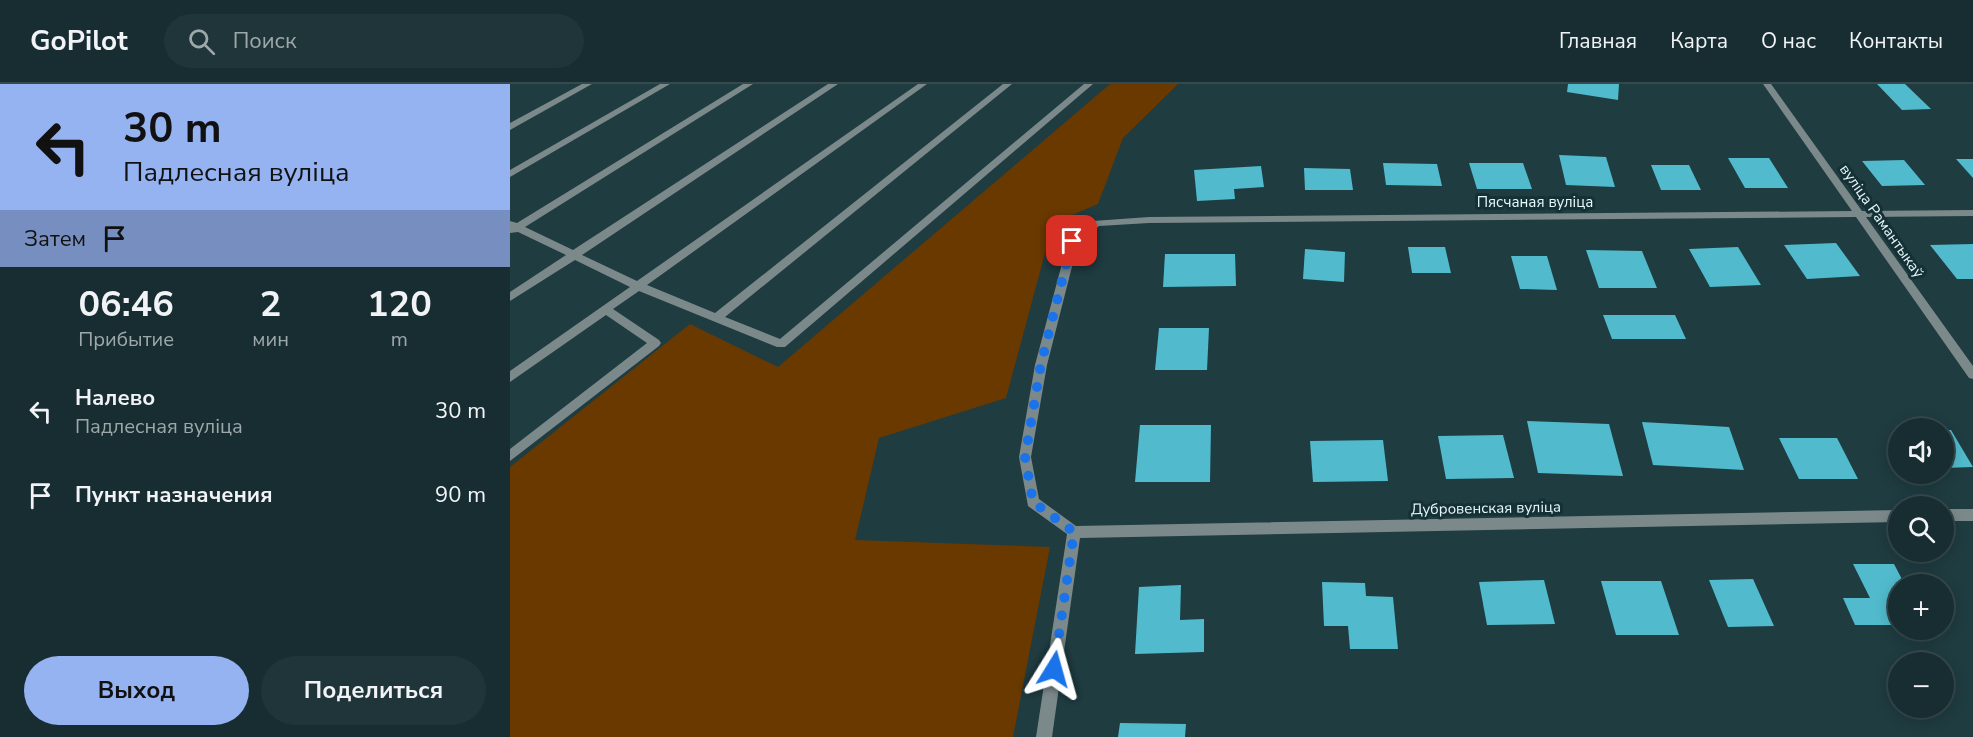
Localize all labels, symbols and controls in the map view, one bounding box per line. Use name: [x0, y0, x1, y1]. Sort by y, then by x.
search box: [164, 14, 584, 68]
text: GoPilot: [30, 22, 128, 60]
icon: search: [185, 25, 218, 58]
text: Поиск: [233, 26, 297, 56]
text: Главная: [1559, 27, 1637, 55]
text: Карта: [1670, 27, 1728, 55]
text: О нас: [1761, 27, 1816, 55]
text: Контакты: [1849, 27, 1943, 55]
text: 30 m: [123, 100, 222, 157]
icon: left: [24, 108, 102, 186]
text: Падлесная вуліца: [123, 154, 350, 191]
street label: вуліца Рамантыкаў: [1835, 160, 1929, 282]
street label: Пясчаная вуліца: [1477, 192, 1593, 212]
pin: [1046, 215, 1097, 266]
icon: arrive: [98, 222, 131, 255]
text: Затем: [24, 224, 86, 254]
icon: arrive: [1055, 224, 1088, 257]
text: 06:46: [78, 280, 174, 329]
text: 2: [260, 280, 281, 329]
text: 120: [367, 280, 432, 329]
text: Прибытие: [78, 326, 174, 353]
text: мин: [252, 326, 289, 353]
text: m: [391, 326, 408, 353]
text: Налево: [75, 383, 155, 413]
icon: left: [24, 395, 57, 428]
text: 30 m: [435, 396, 486, 426]
text: Падлесная вуліца: [75, 413, 243, 440]
map controls: [1888, 418, 1954, 718]
button: sound: [1888, 418, 1954, 484]
icon: arrive: [24, 479, 57, 512]
text: Пункт назначения: [75, 480, 273, 510]
text: 90 m: [435, 480, 486, 510]
button: search: [1888, 496, 1954, 562]
street label: Дубровенская вуліца: [1411, 497, 1561, 519]
button: +: [1888, 574, 1954, 640]
position arrow: [1022, 637, 1086, 701]
button: −: [1888, 652, 1954, 718]
button: Выход: [24, 656, 249, 725]
button: Поделиться: [261, 656, 486, 725]

